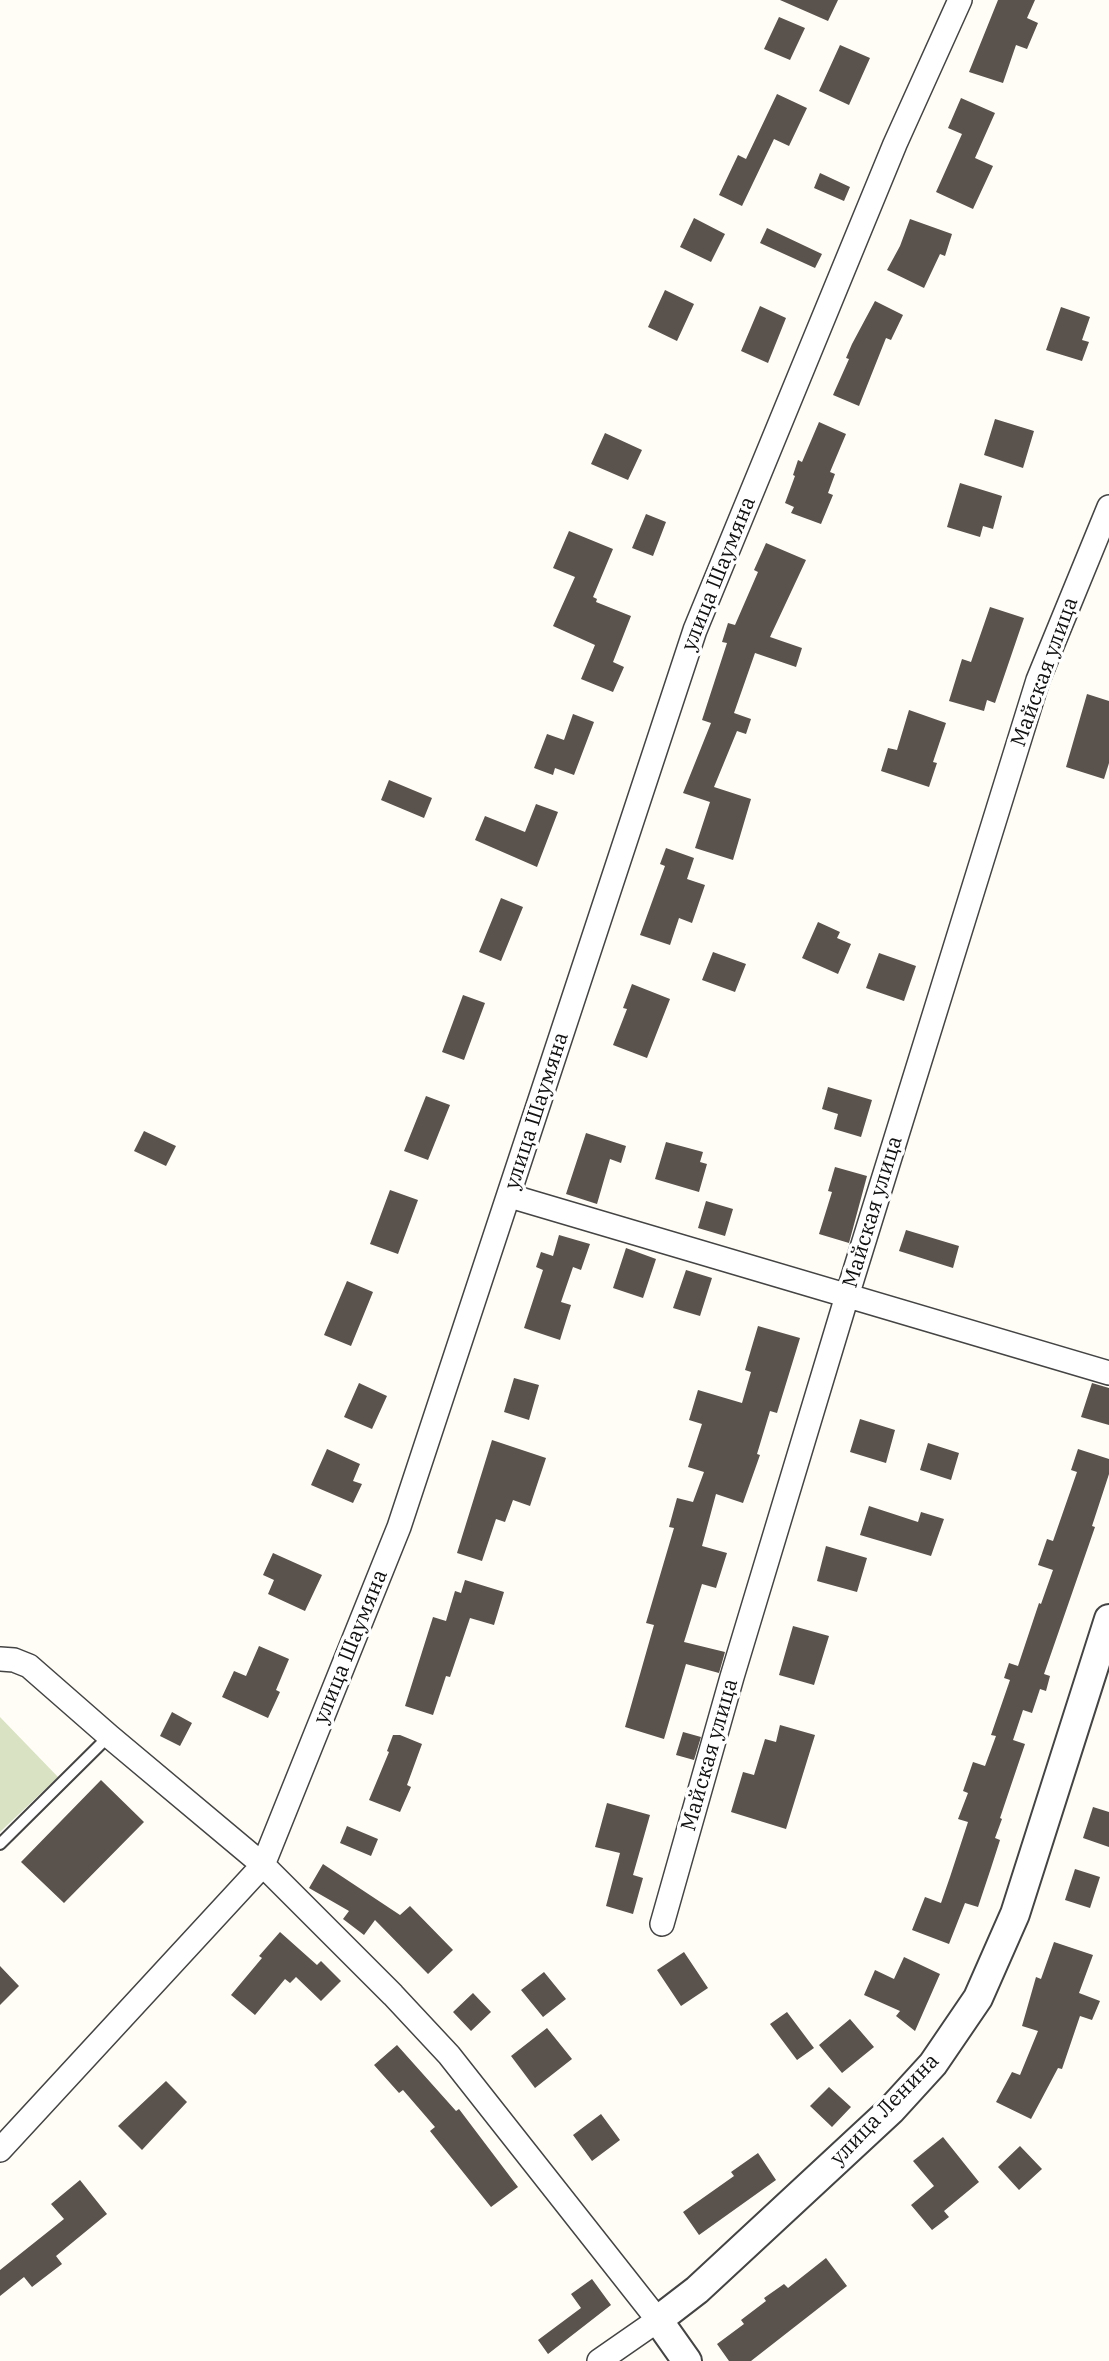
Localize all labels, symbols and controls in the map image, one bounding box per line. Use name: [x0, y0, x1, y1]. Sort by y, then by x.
street label: улица Шаумяна: [677, 493, 761, 655]
street label: Майская улица: [1006, 594, 1084, 750]
street label: улица Шаумяна: [500, 1029, 574, 1193]
street label: Майская улица: [838, 1133, 908, 1291]
street label: улица Шаумяна: [309, 1566, 393, 1728]
street label: Майская улица: [676, 1676, 744, 1834]
street label: улица Ленина: [825, 2049, 945, 2171]

